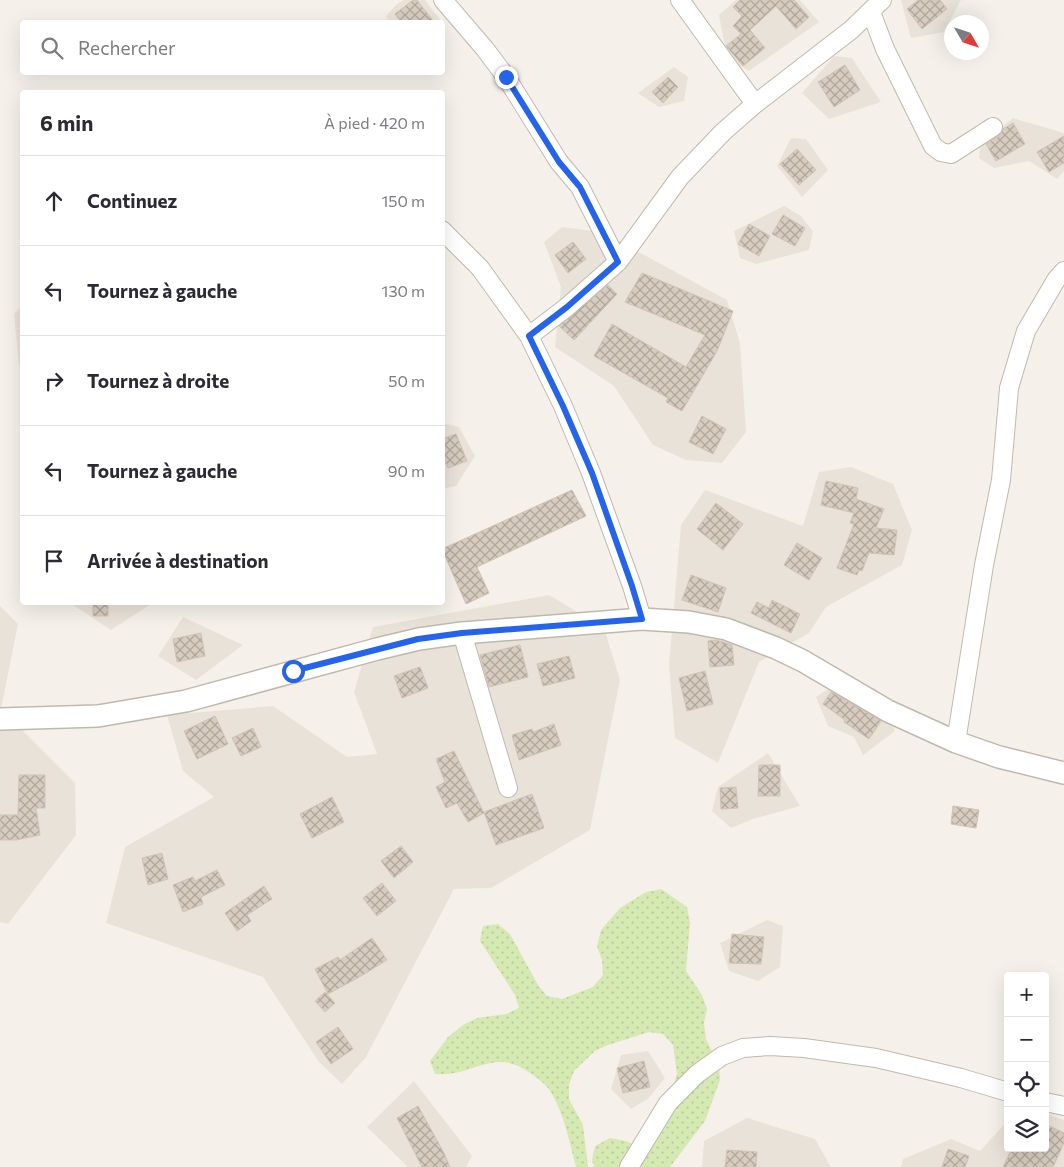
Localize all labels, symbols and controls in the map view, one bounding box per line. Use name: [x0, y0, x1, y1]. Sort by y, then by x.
north arrow: [944, 15, 989, 60]
search box: [20, 20, 445, 75]
icon: search: [38, 34, 66, 62]
text: Rechercher: [78, 36, 176, 59]
route end: [495, 66, 518, 89]
text: 6 min: [40, 110, 93, 135]
text: À pied · 420 m: [324, 113, 425, 132]
icon: ahead: [40, 187, 68, 215]
text: Continuez: [87, 189, 177, 212]
text: 150 m: [382, 191, 425, 210]
icon: left: [40, 277, 68, 305]
text: Tournez à gauche: [87, 279, 237, 302]
text: 130 m: [382, 281, 425, 300]
icon: right: [40, 367, 68, 395]
text: Tournez à droite: [87, 369, 229, 392]
text: 50 m: [388, 371, 425, 390]
icon: left: [40, 457, 68, 485]
text: Tournez à gauche: [87, 459, 237, 482]
text: 90 m: [388, 461, 425, 480]
icon: arrive: [40, 547, 68, 575]
text: Arrivée à destination: [87, 549, 269, 572]
route start: [282, 660, 305, 683]
map controls: [1004, 972, 1049, 1152]
button: +: [1004, 972, 1049, 1017]
button: −: [1004, 1017, 1049, 1062]
button: locate: [1004, 1062, 1049, 1107]
button: layers: [1004, 1107, 1049, 1152]

